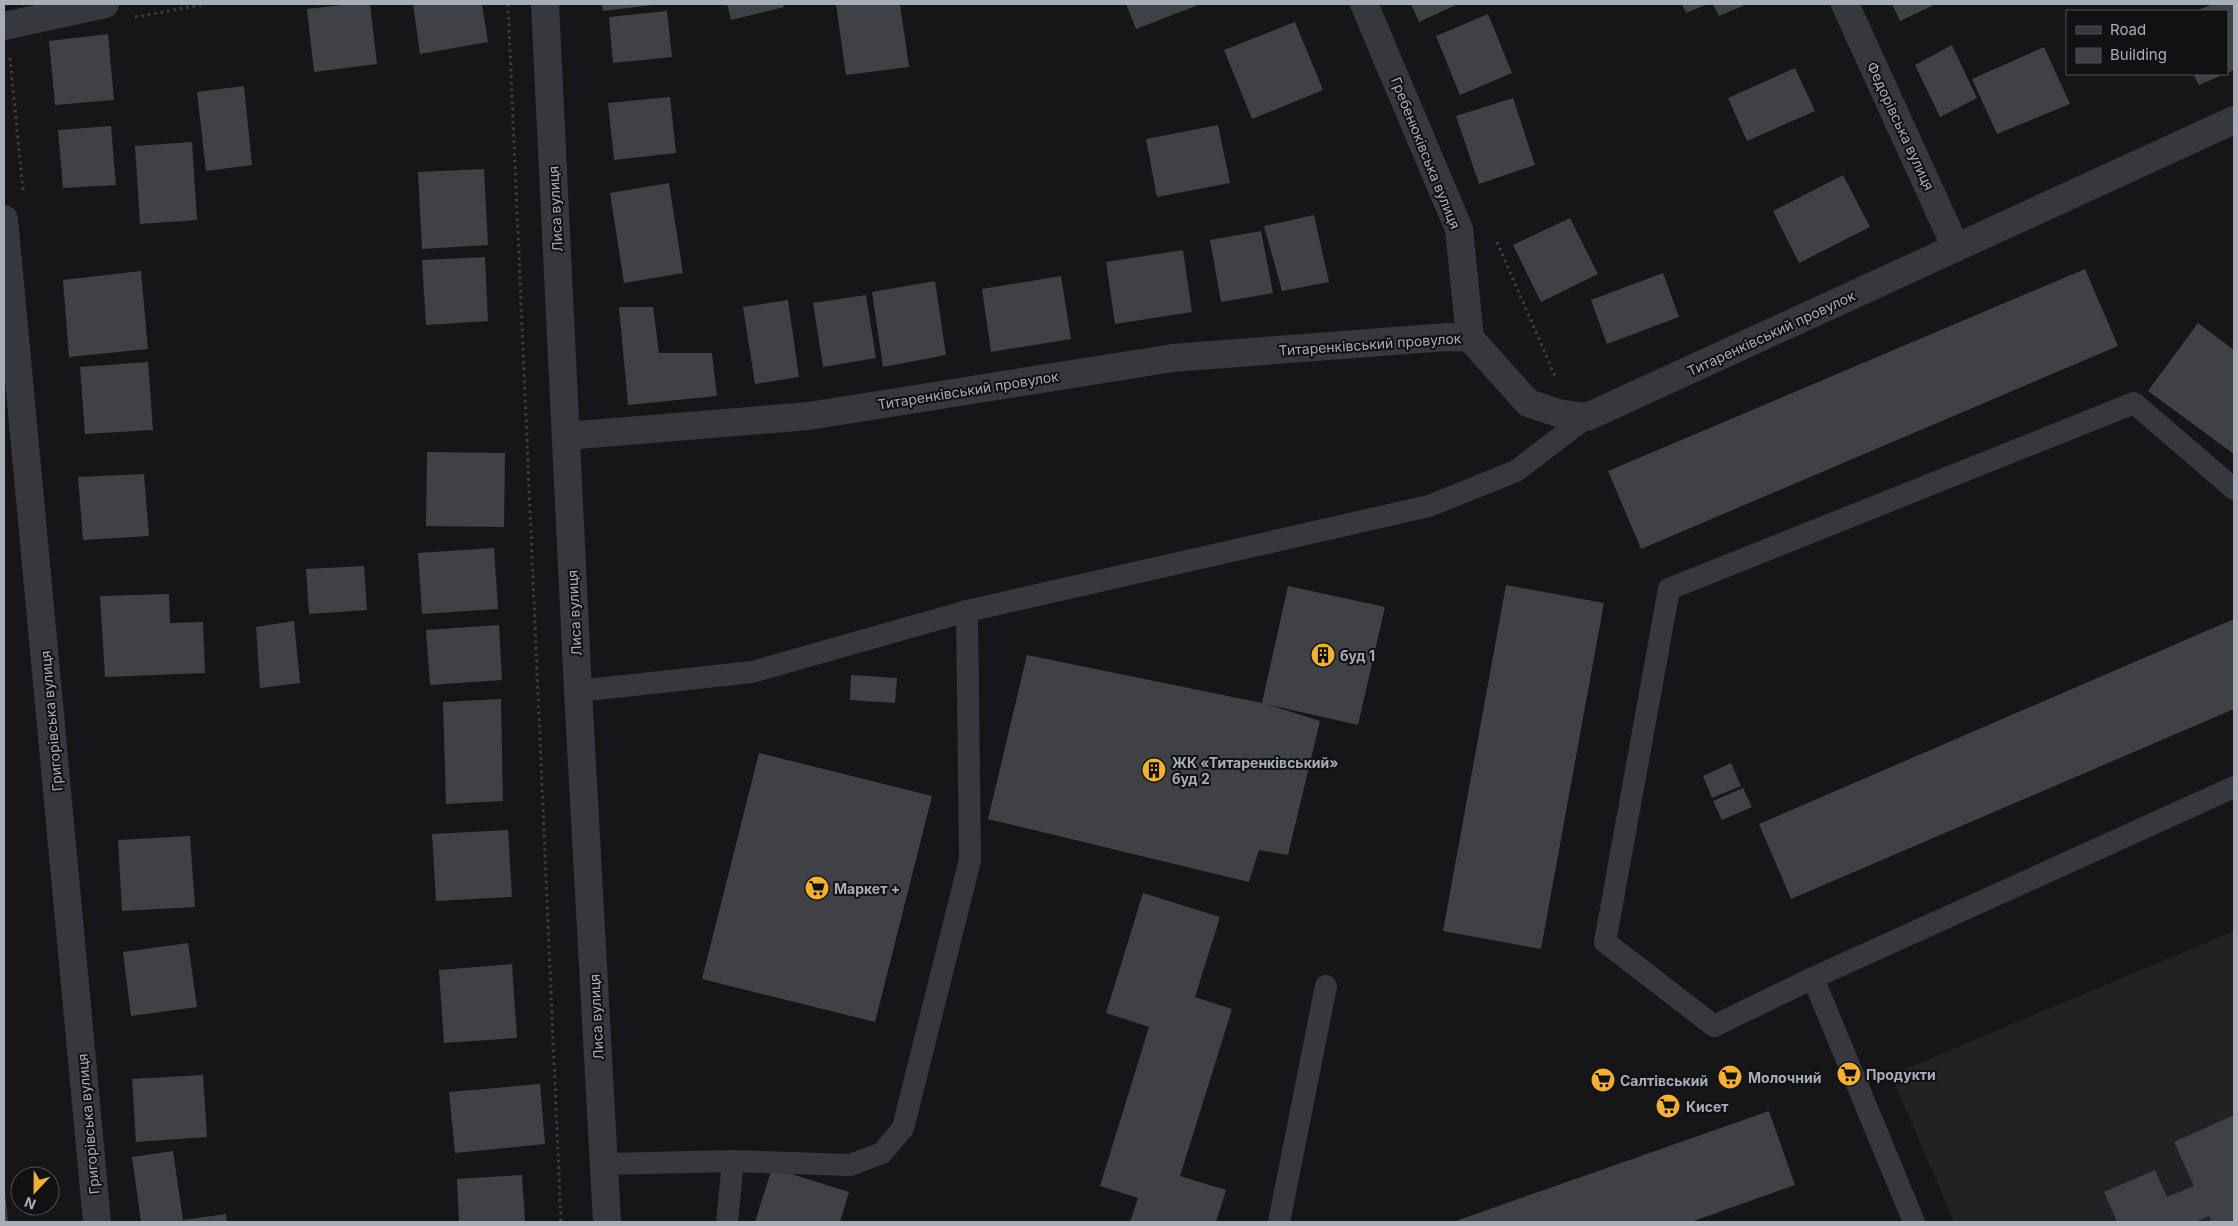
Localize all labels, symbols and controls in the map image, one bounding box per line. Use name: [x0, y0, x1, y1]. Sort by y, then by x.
legend: [2066, 10, 2228, 75]
text: Road: [2110, 20, 2146, 39]
text: Building: [2110, 45, 2167, 64]
street label: Федорівська вулиця: [1864, 59, 1938, 193]
street label: Гребенюківська вулиця: [1388, 75, 1464, 231]
street label: Лиса вулиця: [544, 165, 566, 253]
street label: Титаренківський провулок: [1684, 286, 1858, 379]
street label: Титаренківський провулок: [1278, 329, 1462, 359]
street label: Титаренківський провулок: [876, 367, 1060, 413]
street label: Лиса вулиця: [563, 569, 585, 657]
building icon: буд 1: [1310, 642, 1336, 668]
place label: буд 1: [1340, 647, 1375, 664]
street label: Григорівська вулиця: [36, 650, 66, 792]
place label: ЖК «Титаренківський» буд 2: [1172, 754, 1338, 787]
building icon: ЖК «Титаренківський» буд 2: [1141, 757, 1167, 783]
supermarket icon: Маркет +: [804, 875, 830, 901]
place label: Маркет +: [834, 880, 900, 897]
street label: Лиса вулиця: [585, 973, 607, 1061]
street label: Григорівська вулиця: [73, 1053, 103, 1195]
supermarket icon: Продукти: [1836, 1061, 1862, 1087]
supermarket icon: Молочний: [1717, 1064, 1743, 1090]
place label: Продукти: [1866, 1066, 1936, 1083]
supermarket icon: Салтівський: [1590, 1067, 1616, 1093]
place label: Молочний: [1748, 1069, 1821, 1086]
place label: Салтівський: [1620, 1072, 1708, 1089]
supermarket icon: Кисет: [1655, 1093, 1681, 1119]
place label: Кисет: [1686, 1098, 1729, 1115]
north arrow: [10, 1166, 60, 1216]
text: N: [22, 1194, 38, 1213]

